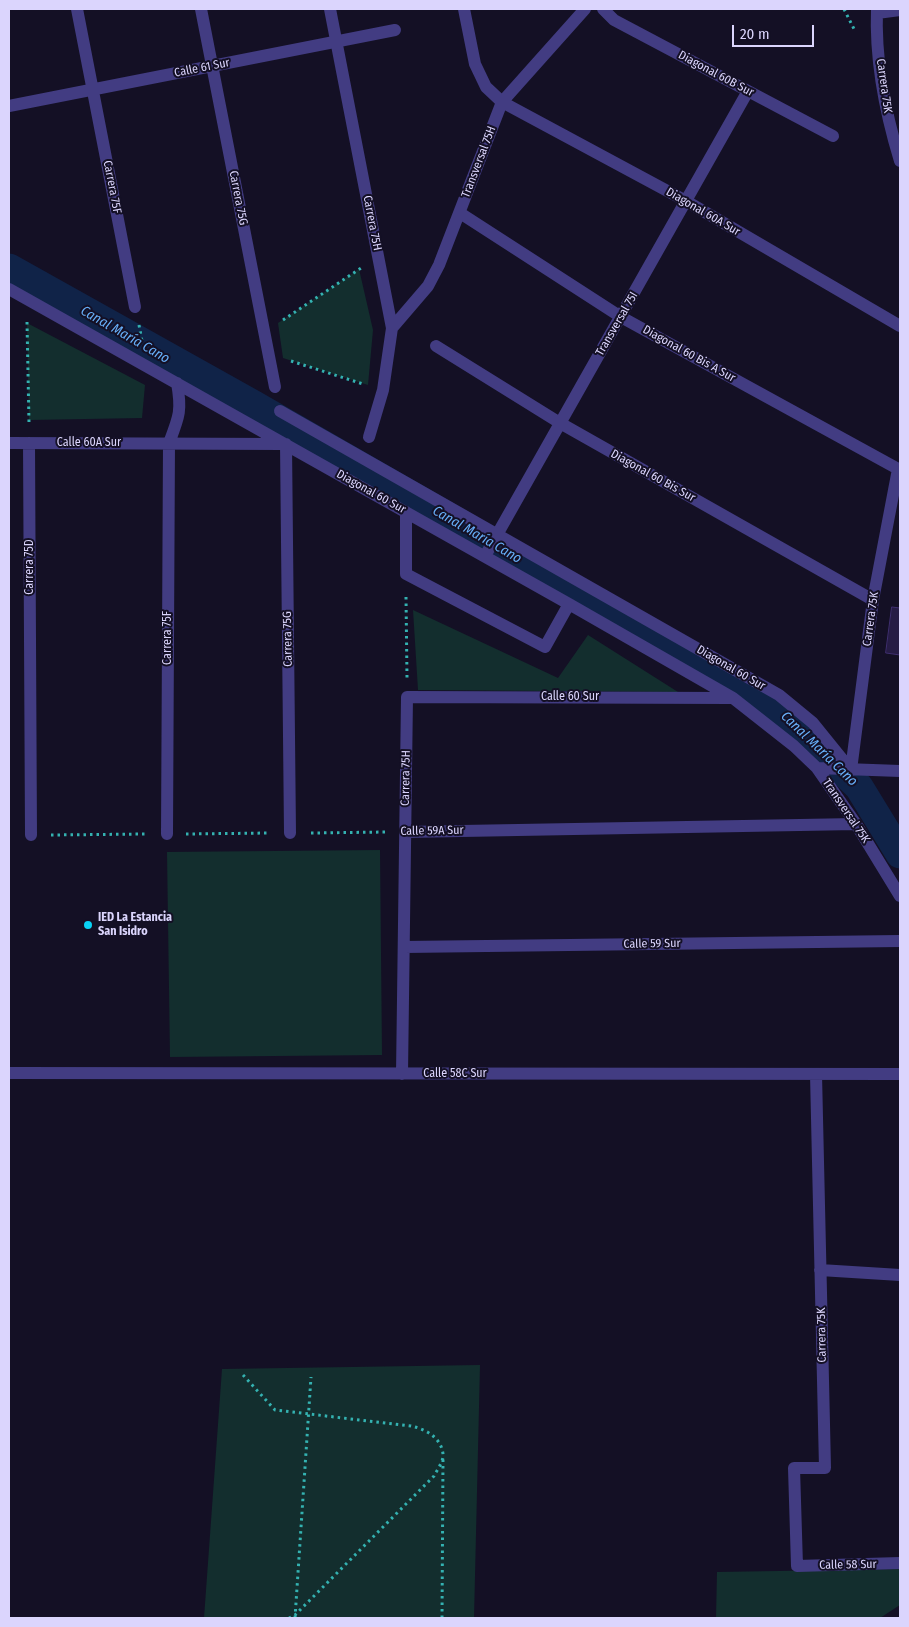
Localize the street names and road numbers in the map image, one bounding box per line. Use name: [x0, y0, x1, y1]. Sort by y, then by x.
street label: Diagonal 60B Sur: [676, 48, 756, 100]
street label: Calle 61 Sur: [173, 56, 231, 80]
street label: Carrera 75K: [873, 58, 895, 114]
street label: Transversal 75H: [459, 124, 499, 200]
street label: Carrera 75F: [100, 159, 124, 215]
street label: Carrera 75G: [226, 169, 250, 227]
street label: Diagonal 60A Sur: [663, 185, 743, 239]
street label: Carrera 75H: [360, 194, 384, 252]
street label: Transversal 75I: [593, 289, 641, 359]
street label: Diagonal 60 Bis A Sur: [640, 323, 738, 385]
street label: Calle 60A Sur: [57, 436, 121, 450]
street label: Diagonal 60 Bis Sur: [608, 447, 698, 505]
street label: Diagonal 60 Sur: [334, 467, 408, 517]
street label: Carrera 75D: [23, 539, 37, 595]
street label: Carrera 75K: [860, 591, 882, 647]
street label: Carrera 75F: [161, 611, 175, 665]
street label: Carrera 75G: [280, 611, 296, 667]
street label: Diagonal 60 Sur: [694, 643, 768, 693]
street label: Calle 60 Sur: [541, 690, 599, 704]
street label: Carrera 75H: [398, 750, 414, 806]
street label: Transversal 75K: [819, 776, 873, 846]
street label: Calle 59A Sur: [400, 823, 464, 839]
street label: Calle 59 Sur: [623, 936, 681, 952]
street label: Calle 58C Sur: [423, 1067, 487, 1081]
street label: Carrera 75K: [814, 1307, 830, 1363]
street label: Calle 58 Sur: [819, 1557, 877, 1573]

